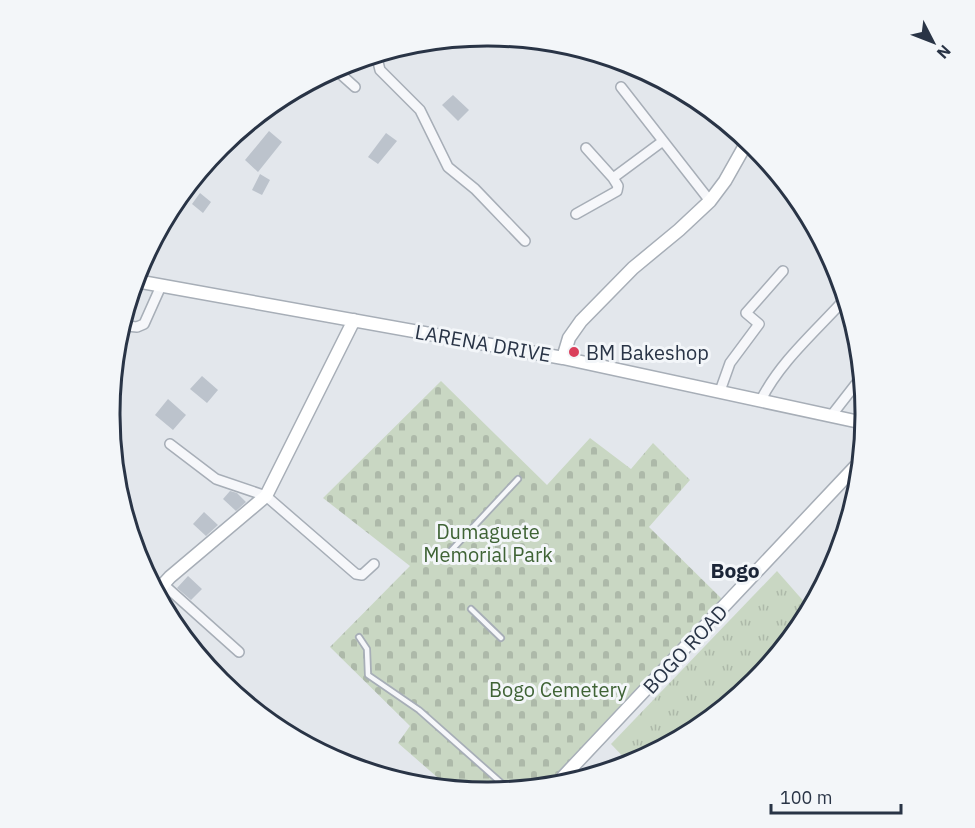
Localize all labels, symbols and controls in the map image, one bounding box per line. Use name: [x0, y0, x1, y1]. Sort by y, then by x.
north arrow: [903, 12, 963, 72]
text: N: [933, 41, 955, 63]
street label: LARENA DRIVE: [413, 318, 553, 368]
place label: BM Bakeshop: [586, 339, 709, 366]
marker: BM Bakeshop: [567, 345, 581, 359]
park label: Dumaguete Memorial Park: [423, 518, 553, 568]
district label: Bogo: [710, 556, 760, 584]
street label: BOGO ROAD: [637, 599, 733, 699]
park label: Bogo Cemetery: [489, 676, 627, 703]
scale bar: [771, 777, 902, 815]
text: 100 m: [780, 786, 832, 809]

